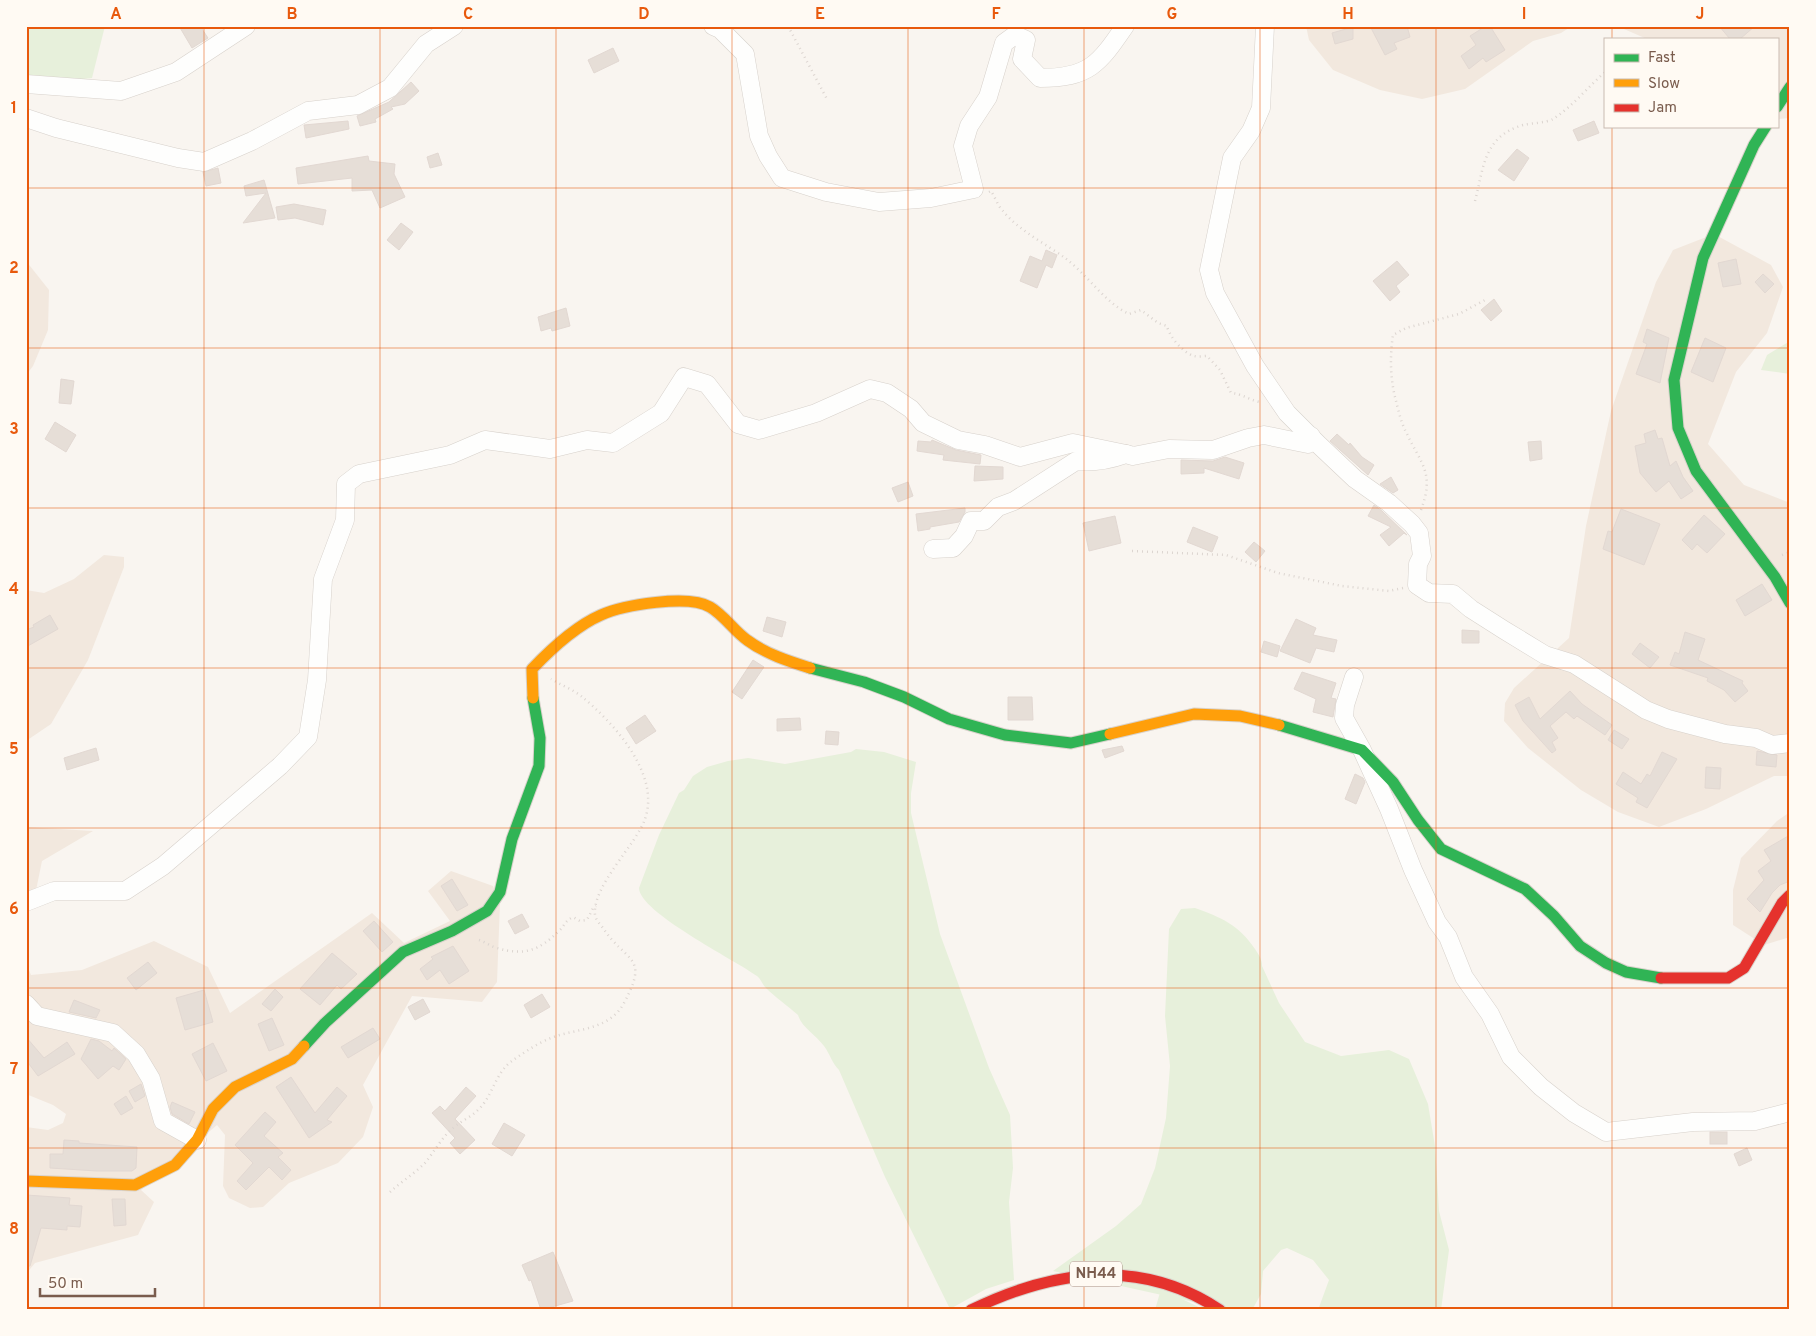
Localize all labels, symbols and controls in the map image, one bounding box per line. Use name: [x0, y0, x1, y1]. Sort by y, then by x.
text: A: [110, 5, 122, 25]
text: B: [286, 5, 298, 25]
text: C: [463, 5, 473, 25]
text: D: [638, 5, 650, 25]
text: E: [815, 5, 825, 25]
text: F: [991, 5, 1001, 25]
text: G: [1167, 5, 1177, 25]
text: H: [1342, 5, 1354, 25]
text: I: [1522, 5, 1526, 25]
text: J: [1696, 5, 1704, 25]
legend: [1604, 38, 1778, 128]
text: Fast: [1648, 49, 1676, 68]
text: Slow: [1648, 75, 1680, 94]
text: 1: [11, 99, 17, 119]
text: Jam: [1648, 99, 1677, 118]
text: 2: [9, 259, 19, 279]
text: 3: [9, 420, 19, 440]
text: 4: [9, 580, 19, 600]
text: 5: [9, 740, 19, 760]
text: 6: [9, 900, 19, 920]
text: 7: [10, 1060, 18, 1080]
text: 8: [9, 1220, 19, 1240]
road number: NH44: [1070, 1262, 1122, 1286]
scale bar: [40, 1266, 155, 1298]
text: 50 m: [48, 1275, 83, 1294]

